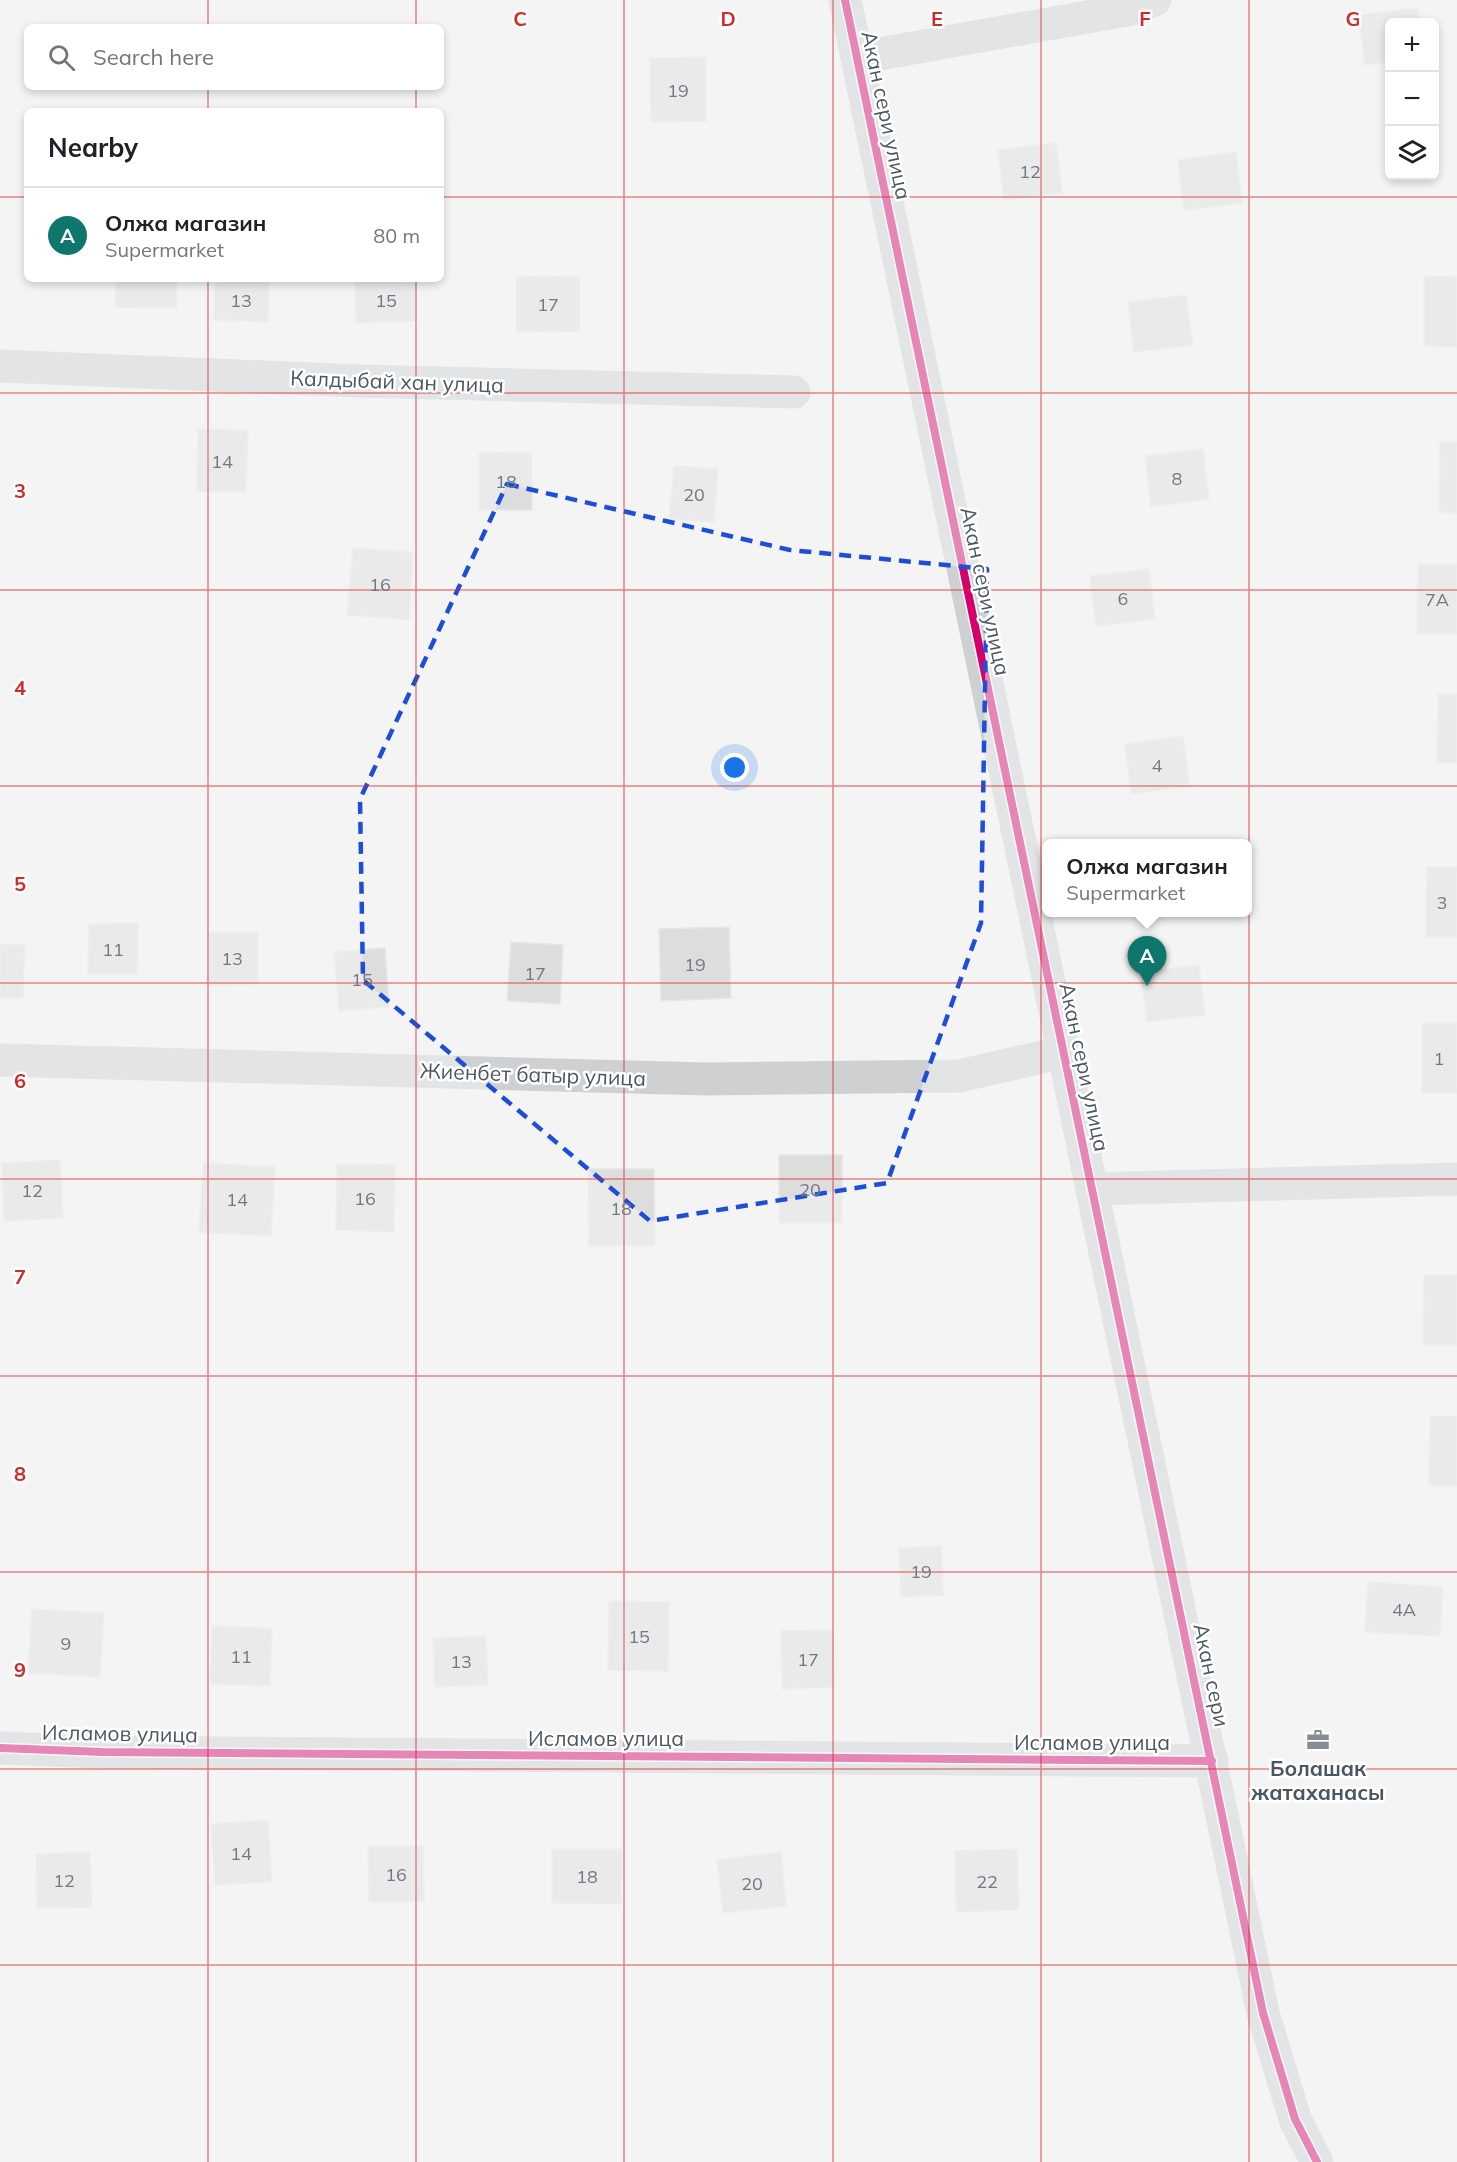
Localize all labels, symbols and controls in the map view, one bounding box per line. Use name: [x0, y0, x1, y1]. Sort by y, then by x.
text: C: [513, 6, 527, 31]
text: D: [720, 6, 736, 31]
text: E: [931, 6, 943, 31]
text: F: [1139, 6, 1151, 31]
text: G: [1346, 6, 1360, 31]
map controls: [1385, 18, 1439, 180]
button: +: [1385, 18, 1439, 72]
search box: [24, 24, 444, 90]
street label: Акан сери улица: [856, 28, 918, 202]
icon: search: [45, 41, 78, 74]
text: Search here: [93, 43, 214, 71]
button: −: [1385, 72, 1439, 126]
house number: 19: [667, 79, 689, 102]
button: layers: [1385, 126, 1439, 180]
text: Nearby: [48, 131, 138, 164]
house number: 12: [1019, 160, 1041, 183]
text: Олжа магазин: [105, 209, 266, 237]
text: A: [60, 223, 75, 248]
text: 80 m: [373, 223, 420, 248]
text: Supermarket: [105, 237, 224, 262]
house number: 13: [230, 289, 252, 312]
house number: 15: [375, 289, 397, 312]
house number: 17: [537, 293, 559, 316]
street label: Калдыбай хан улица: [290, 364, 504, 398]
house number: 14: [211, 450, 233, 473]
house number: 8: [1172, 467, 1182, 490]
house number: 18: [495, 470, 517, 493]
text: 3: [14, 478, 26, 503]
house number: 20: [683, 483, 705, 506]
street label: Акан сери улица: [955, 504, 1017, 678]
house number: 16: [369, 573, 391, 596]
house number: 6: [1118, 587, 1128, 610]
house number: 7А: [1425, 588, 1449, 611]
text: 4: [14, 675, 26, 700]
your location: [720, 753, 749, 782]
house number: 4: [1152, 754, 1163, 777]
popup: [1042, 839, 1252, 917]
text: Олжа магазин: [1066, 852, 1228, 880]
text: 5: [14, 871, 26, 896]
text: Supermarket: [1066, 880, 1185, 905]
house number: 3: [1437, 891, 1447, 914]
pin: A: [1128, 936, 1166, 986]
house number: 11: [102, 938, 124, 961]
house number: 13: [221, 947, 243, 970]
house number: 19: [684, 953, 706, 976]
house number: 17: [524, 962, 546, 985]
house number: 15: [351, 968, 373, 991]
street label: Акан сери улица: [1054, 980, 1116, 1154]
house number: 1: [1434, 1047, 1444, 1070]
street label: Жиенбет батыр улица: [420, 1057, 646, 1091]
text: 6: [14, 1068, 26, 1093]
house number: 20: [799, 1178, 821, 1201]
house number: 12: [21, 1179, 43, 1202]
house number: 16: [354, 1187, 376, 1210]
house number: 14: [226, 1188, 248, 1211]
house number: 18: [610, 1197, 632, 1220]
text: 7: [14, 1264, 26, 1289]
text: 8: [14, 1461, 26, 1486]
house number: 19: [910, 1560, 932, 1583]
house number: 4А: [1392, 1598, 1416, 1621]
street label: Акан сери: [1188, 1621, 1236, 1729]
house number: 15: [628, 1625, 650, 1648]
house number: 9: [61, 1632, 71, 1655]
house number: 11: [230, 1645, 252, 1668]
house number: 17: [797, 1648, 819, 1671]
house number: 13: [450, 1650, 472, 1673]
text: 9: [14, 1657, 26, 1682]
street label: Исламов улица: [42, 1719, 198, 1747]
street label: Исламов улица: [528, 1725, 684, 1751]
office icon: Болашак жатаханасы: [1305, 1727, 1331, 1753]
street label: Исламов улица: [1014, 1729, 1170, 1755]
place label: Болашак жатаханасы: [1250, 1755, 1385, 1805]
house number: 14: [230, 1842, 252, 1865]
house number: 16: [385, 1863, 407, 1886]
house number: 18: [576, 1865, 598, 1888]
house number: 12: [53, 1869, 75, 1892]
house number: 22: [976, 1870, 998, 1893]
house number: 20: [741, 1872, 763, 1895]

